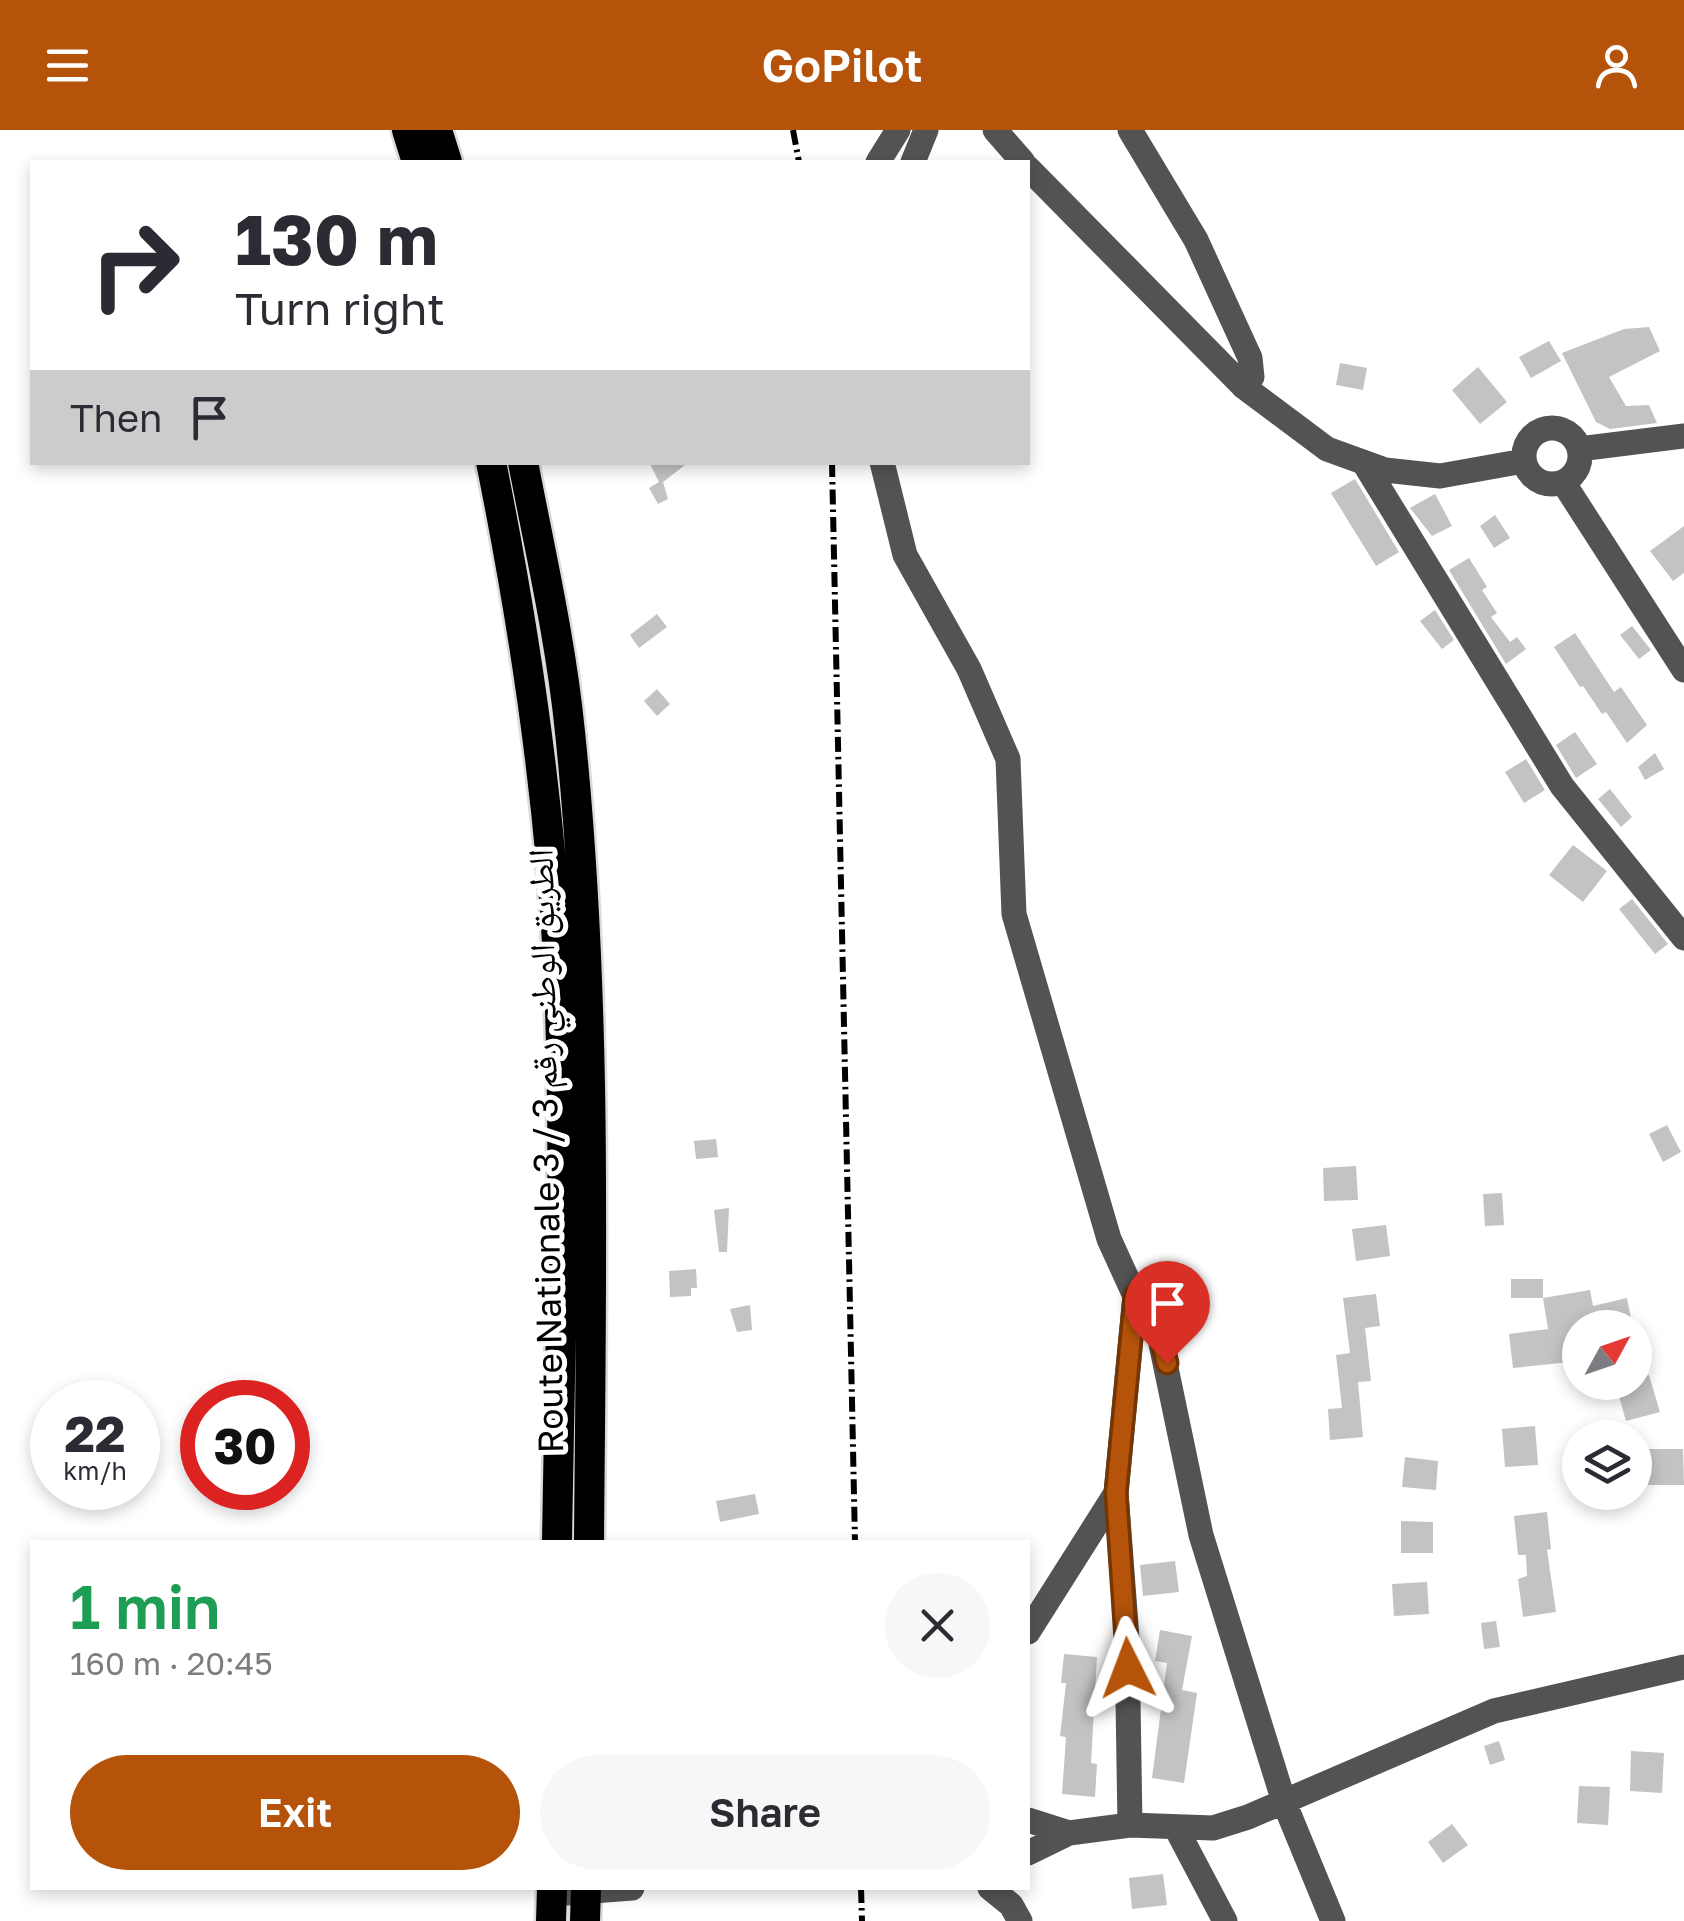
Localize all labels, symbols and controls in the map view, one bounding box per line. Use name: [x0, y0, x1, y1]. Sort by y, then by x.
icon: menu: [40, 38, 95, 93]
text: GoPilot: [761, 38, 923, 92]
icon: person: [1589, 38, 1644, 93]
text: 130 m: [235, 196, 438, 280]
icon: right: [70, 200, 200, 330]
text: Turn right: [235, 281, 445, 335]
icon: arrive: [182, 390, 237, 445]
text: Then: [70, 395, 162, 440]
street label: Route Nationale 3 / الطريق الوطني رقم 3: [519, 848, 579, 1454]
pin: [1125, 1261, 1210, 1364]
icon: arrive: [1140, 1276, 1195, 1331]
north arrow: [1562, 1310, 1652, 1400]
map controls: [1562, 1310, 1652, 1510]
speed limit sign: 30: [180, 1380, 310, 1510]
text: 22: [64, 1403, 125, 1463]
button: layers: [1562, 1420, 1652, 1510]
text: km/h: [63, 1455, 127, 1486]
text: 1 min: [70, 1570, 220, 1642]
button: close: [885, 1573, 990, 1678]
position arrow: [1076, 1616, 1180, 1720]
text: 160 m · 20:45: [70, 1644, 273, 1682]
button: Exit: [70, 1755, 520, 1870]
button: Share: [540, 1755, 990, 1870]

